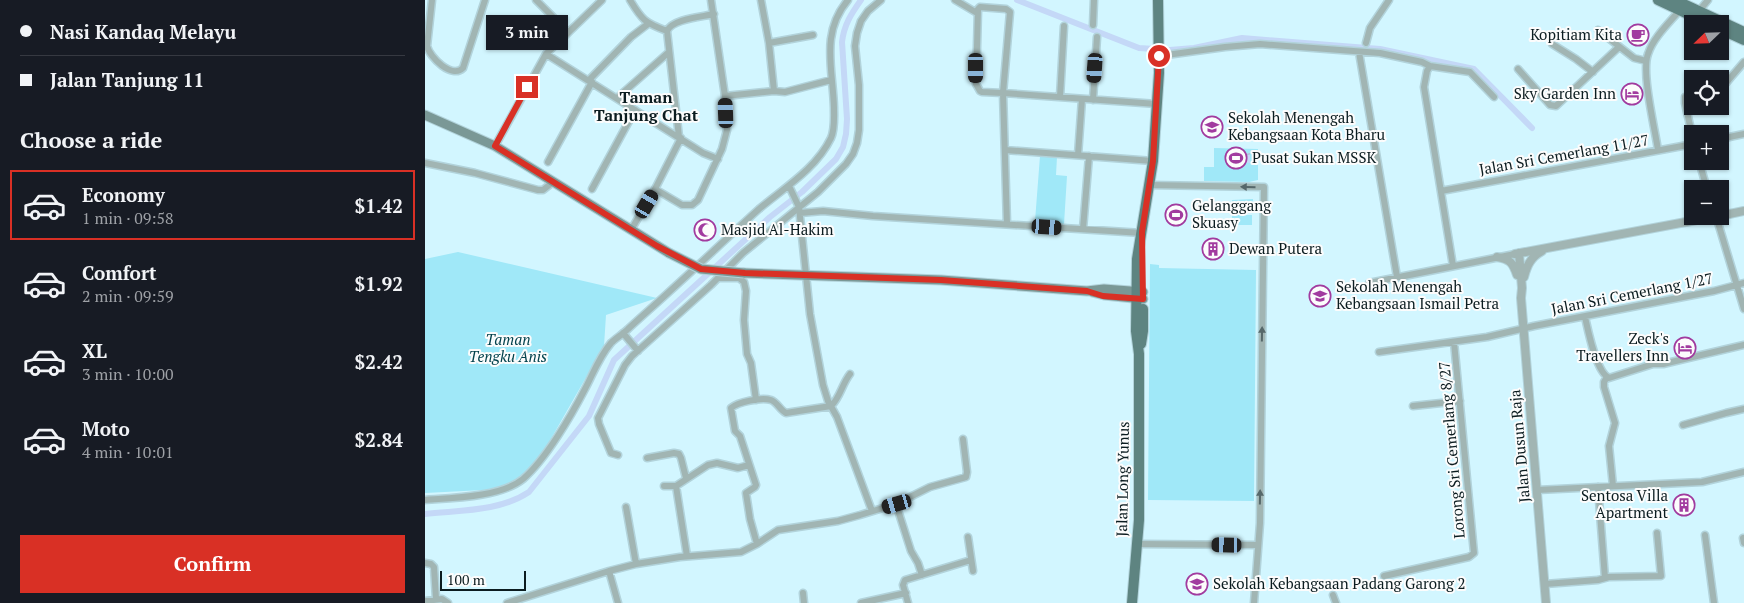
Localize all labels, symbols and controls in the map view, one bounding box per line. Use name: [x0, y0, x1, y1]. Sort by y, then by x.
callout: 3 min: [486, 14, 568, 49]
north arrow: [1684, 15, 1729, 60]
map controls: [1684, 15, 1729, 225]
text: Nasi Kandaq Melayu: [50, 19, 236, 44]
text: 3 min: [505, 21, 549, 43]
cafe icon: Kopitiam Kita: [1626, 23, 1650, 47]
place label: Kopitiam Kita: [1530, 24, 1622, 44]
route start: [1148, 45, 1170, 67]
car: [968, 53, 983, 83]
car: [1086, 53, 1103, 83]
text: Jalan Tanjung 11: [50, 67, 204, 92]
button: locate: [1684, 70, 1729, 115]
route end: [516, 76, 538, 98]
hotel icon: Sky Garden Inn: [1620, 82, 1644, 106]
place label: Sky Garden Inn: [1514, 83, 1616, 103]
district label: Taman Tanjung Chat: [594, 86, 699, 126]
car: [717, 98, 734, 128]
place label: Sekolah Menengah Kebangsaan Kota Bharu: [1228, 107, 1386, 144]
school or university icon: Sekolah Menengah Kebangsaan Kota Bharu: [1200, 115, 1224, 139]
text: Choose a ride: [20, 125, 162, 154]
button: +: [1684, 125, 1729, 170]
street label: Jalan Sri Cemerlang 11/27: [1477, 129, 1650, 179]
sports icon: Pusat Sukan MSSK: [1224, 146, 1248, 170]
place label: Pusat Sukan MSSK: [1252, 147, 1376, 167]
button: −: [1684, 180, 1729, 225]
text: Economy: [82, 182, 165, 207]
icon: car: [22, 183, 67, 228]
one-way arrow: [1240, 183, 1256, 191]
car: [633, 187, 660, 221]
text: $1.42: [354, 193, 403, 218]
place label: Gelanggang Skuasy: [1192, 195, 1272, 232]
sports icon: Gelanggang Skuasy: [1164, 203, 1188, 227]
text: 1 min · 09:58: [82, 207, 174, 229]
mosque icon: Masjid Al-Hakim: [693, 218, 717, 242]
car: [1031, 218, 1062, 236]
place label: Masjid Al-Hakim: [721, 219, 833, 239]
building icon: Dewan Putera: [1201, 237, 1225, 261]
place label: Dewan Putera: [1229, 238, 1323, 258]
text: Comfort: [82, 260, 157, 285]
icon: car: [22, 261, 67, 306]
street label: Jalan Sri Cemerlang 1/27: [1549, 268, 1714, 318]
text: $1.92: [354, 271, 403, 296]
place label: Sekolah Menengah Kebangsaan Ismail Petra: [1336, 276, 1500, 313]
school or university icon: Sekolah Menengah Kebangsaan Ismail Petra: [1308, 284, 1332, 308]
text: 2 min · 09:59: [82, 285, 174, 307]
one-way arrow: [1258, 326, 1266, 342]
place label: Zeck's Travellers Inn: [1576, 328, 1669, 365]
park label: Taman Tengku Anis: [469, 329, 547, 366]
hotel icon: Zeck's Travellers Inn: [1673, 336, 1697, 360]
text: XL: [82, 338, 107, 363]
icon: car: [22, 339, 67, 384]
text: $2.42: [354, 349, 403, 374]
street label: Lorong Sri Cemerlang 8/27: [1433, 361, 1469, 540]
text: 3 min · 10:00: [82, 363, 174, 385]
street label: Jalan Dusun Raja: [1504, 388, 1534, 503]
text: Moto: [82, 416, 130, 441]
icon: car: [22, 417, 67, 462]
street label: Jalan Long Yunus: [1111, 421, 1133, 537]
text: $2.84: [354, 427, 403, 452]
text: 4 min · 10:01: [82, 441, 174, 463]
place label: Sentosa Villa Apartment: [1581, 485, 1668, 522]
one-way arrow: [1256, 488, 1264, 504]
car: [880, 493, 913, 515]
building icon: Sentosa Villa Apartment: [1672, 493, 1696, 517]
button: Confirm: [20, 535, 405, 593]
car: [1211, 537, 1242, 553]
scale bar: [440, 568, 526, 591]
text: 100 m: [447, 570, 485, 589]
school or university icon: Sekolah Kebangsaan Padang Garong 2: [1185, 572, 1209, 596]
place label: Sekolah Kebangsaan Padang Garong 2: [1213, 573, 1465, 593]

